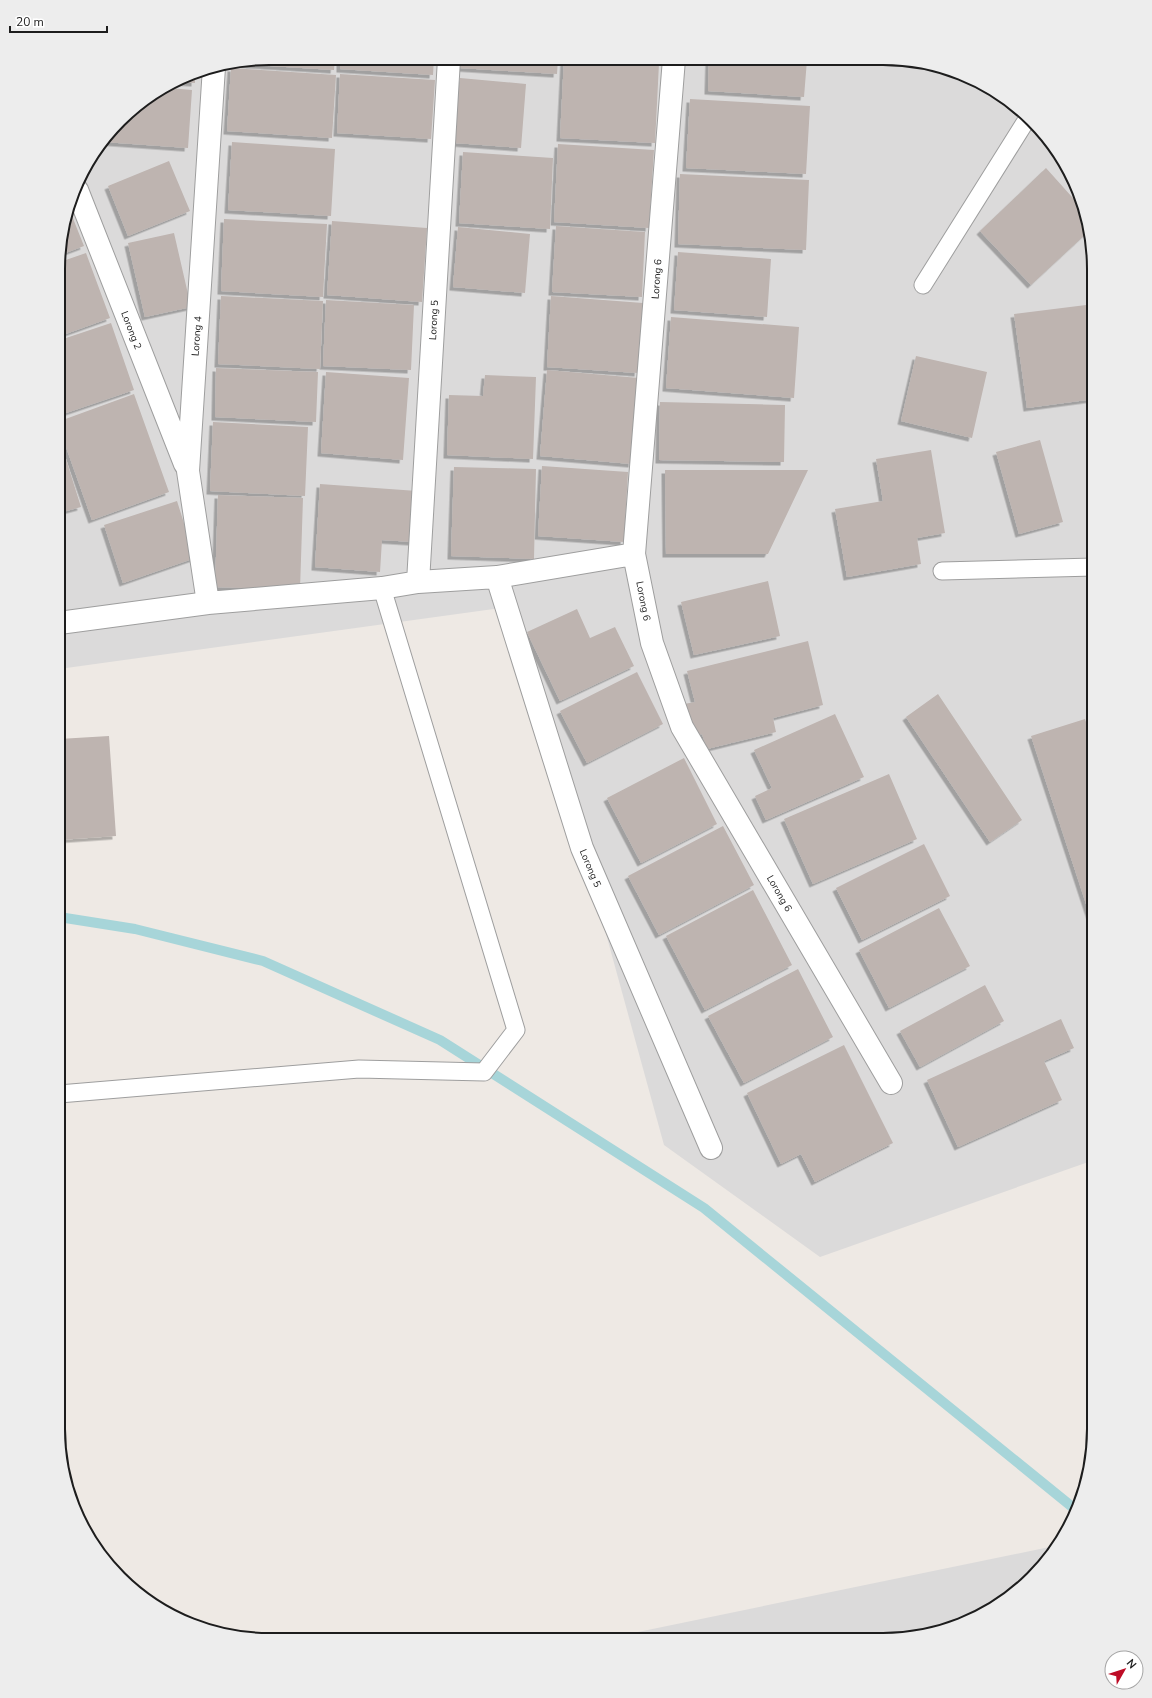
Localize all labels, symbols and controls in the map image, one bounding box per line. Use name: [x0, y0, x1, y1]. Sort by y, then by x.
scale bar: [10, 8, 107, 34]
text: 20 m: [16, 14, 44, 30]
street label: Lorong 6: [649, 259, 665, 300]
street label: Lorong 5: [426, 300, 442, 340]
street label: Lorong 2: [117, 309, 145, 352]
street label: Lorong 4: [189, 316, 205, 357]
street label: Lorong 6: [632, 580, 654, 622]
street label: Lorong 5: [576, 847, 604, 890]
street label: Lorong 6: [763, 873, 795, 914]
north arrow: [1104, 1650, 1144, 1690]
text: N: [1123, 1656, 1140, 1672]

